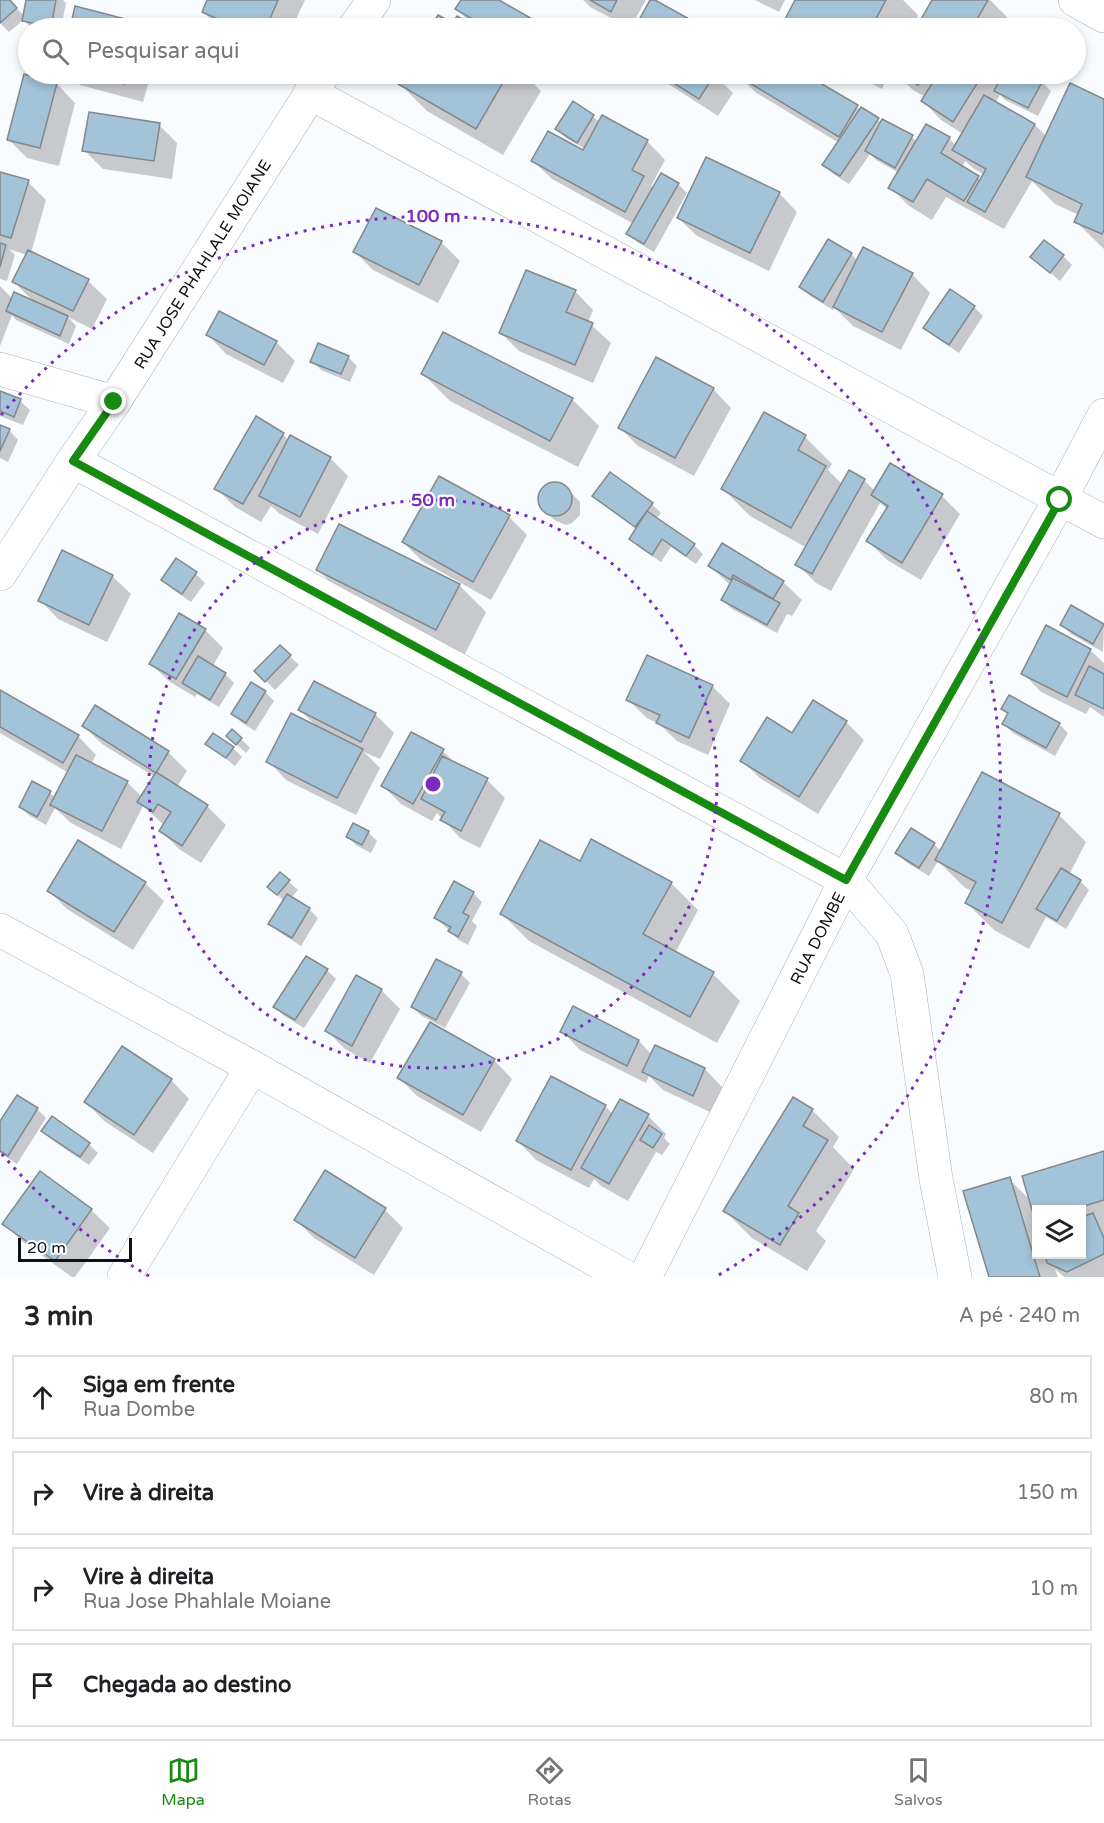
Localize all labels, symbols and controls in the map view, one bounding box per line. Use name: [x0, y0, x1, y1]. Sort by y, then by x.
search box: [18, 18, 1086, 84]
icon: search: [39, 35, 72, 68]
text: Pesquisar aqui: [87, 38, 239, 64]
street label: RUA JOSE PHAHLALE MOIANE: [130, 156, 276, 373]
text: 100 m: [405, 205, 461, 227]
route end: [100, 388, 126, 414]
route start: [1046, 486, 1072, 512]
text: 50 m: [411, 489, 455, 511]
centre of rings: [423, 774, 443, 794]
street label: RUA DOMBE: [786, 889, 850, 988]
map controls: [1032, 1205, 1086, 1259]
button: layers: [1032, 1205, 1086, 1259]
scale bar: [18, 1235, 132, 1262]
text: 20 m: [27, 1238, 66, 1258]
text: 3 min: [24, 1301, 93, 1332]
text: A pé · 240 m: [959, 1304, 1080, 1328]
text: Siga em frente: [83, 1372, 235, 1398]
icon: ahead: [26, 1381, 59, 1414]
text: 80 m: [1029, 1385, 1078, 1409]
text: Rua Dombe: [83, 1398, 195, 1422]
icon: right: [26, 1477, 59, 1510]
text: Vire à direita: [83, 1480, 214, 1506]
text: 150 m: [1017, 1481, 1078, 1505]
text: Vire à direita: [83, 1564, 214, 1590]
icon: right: [26, 1573, 59, 1606]
text: 10 m: [1029, 1577, 1078, 1601]
text: Rua Jose Phahlale Moiane: [83, 1590, 331, 1614]
icon: arrive: [26, 1669, 59, 1702]
text: Chegada ao destino: [83, 1672, 291, 1698]
tab: Mapa: [161, 1754, 205, 1810]
tab: Rotas: [528, 1754, 571, 1810]
tab: Salvos: [894, 1754, 943, 1810]

